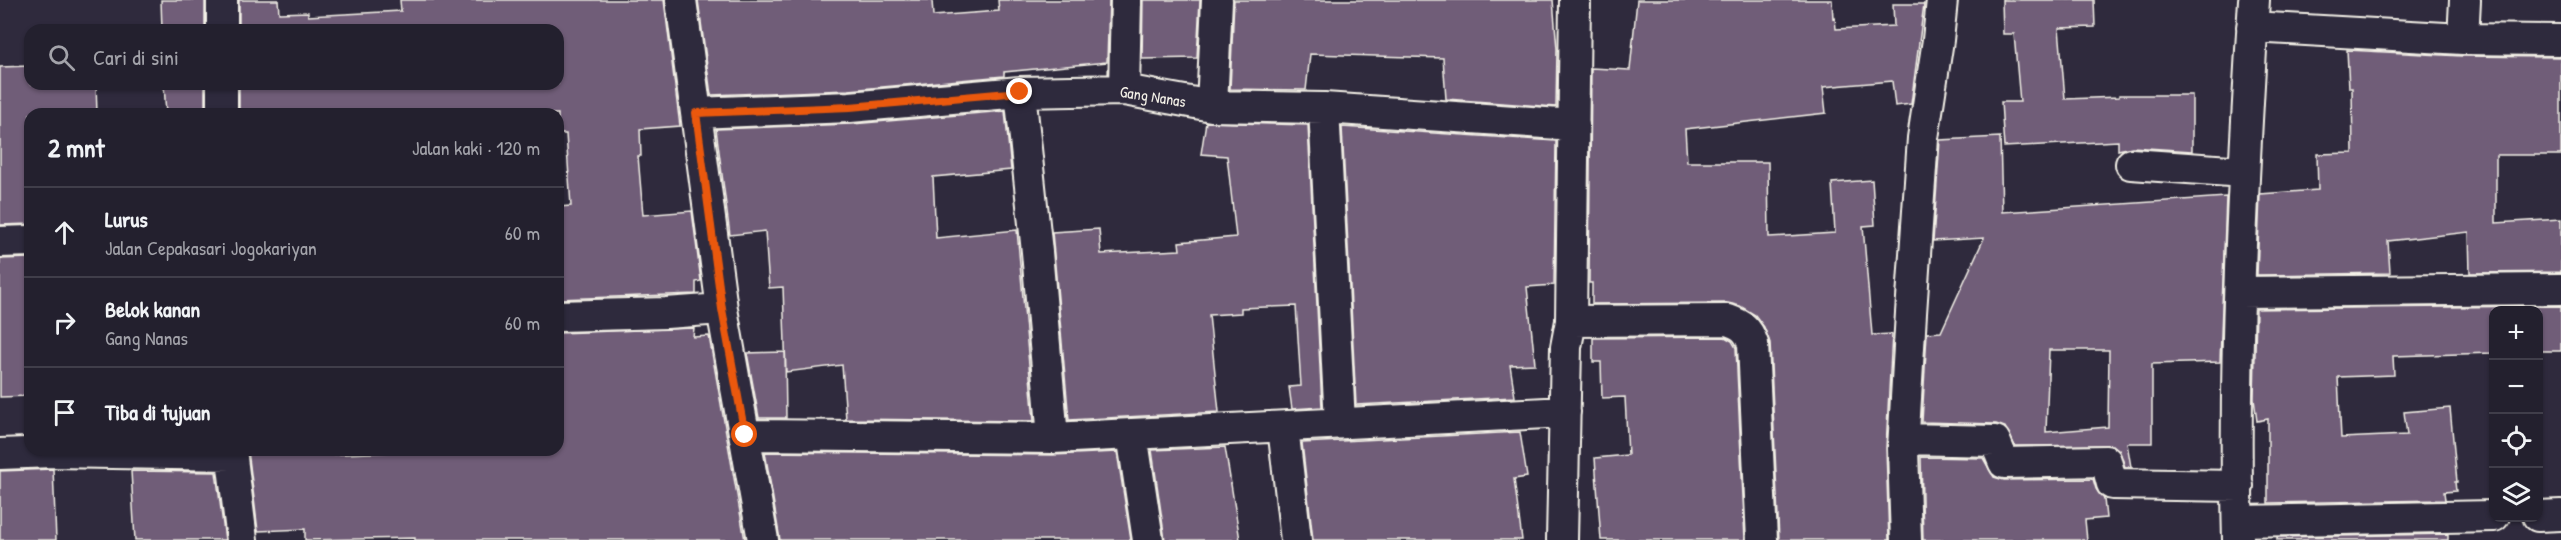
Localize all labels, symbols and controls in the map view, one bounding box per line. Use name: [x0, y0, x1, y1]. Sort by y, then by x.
search box: [24, 24, 564, 90]
icon: search: [45, 41, 78, 74]
text: Cari di sini: [93, 42, 179, 72]
route end: [1006, 78, 1032, 104]
street label: Gang Nanas: [1118, 80, 1188, 112]
text: 2 mnt: [48, 130, 105, 165]
text: Jalan kaki · 120 m: [412, 134, 540, 161]
text: Lurus: [105, 204, 148, 234]
icon: ahead: [48, 216, 81, 249]
text: 60 m: [505, 219, 540, 246]
text: Jalan Cepakasari Jogokariyan: [105, 234, 317, 261]
text: Belok kanan: [105, 294, 200, 324]
icon: right: [48, 306, 81, 339]
map controls: [2489, 306, 2543, 522]
button: +: [2489, 306, 2543, 360]
text: 60 m: [505, 309, 540, 336]
text: Gang Nanas: [105, 324, 188, 351]
button: −: [2489, 360, 2543, 414]
icon: arrive: [48, 396, 81, 429]
text: Tiba di tujuan: [105, 397, 210, 427]
button: locate: [2489, 414, 2543, 468]
route start: [731, 421, 757, 447]
button: layers: [2489, 468, 2543, 522]

